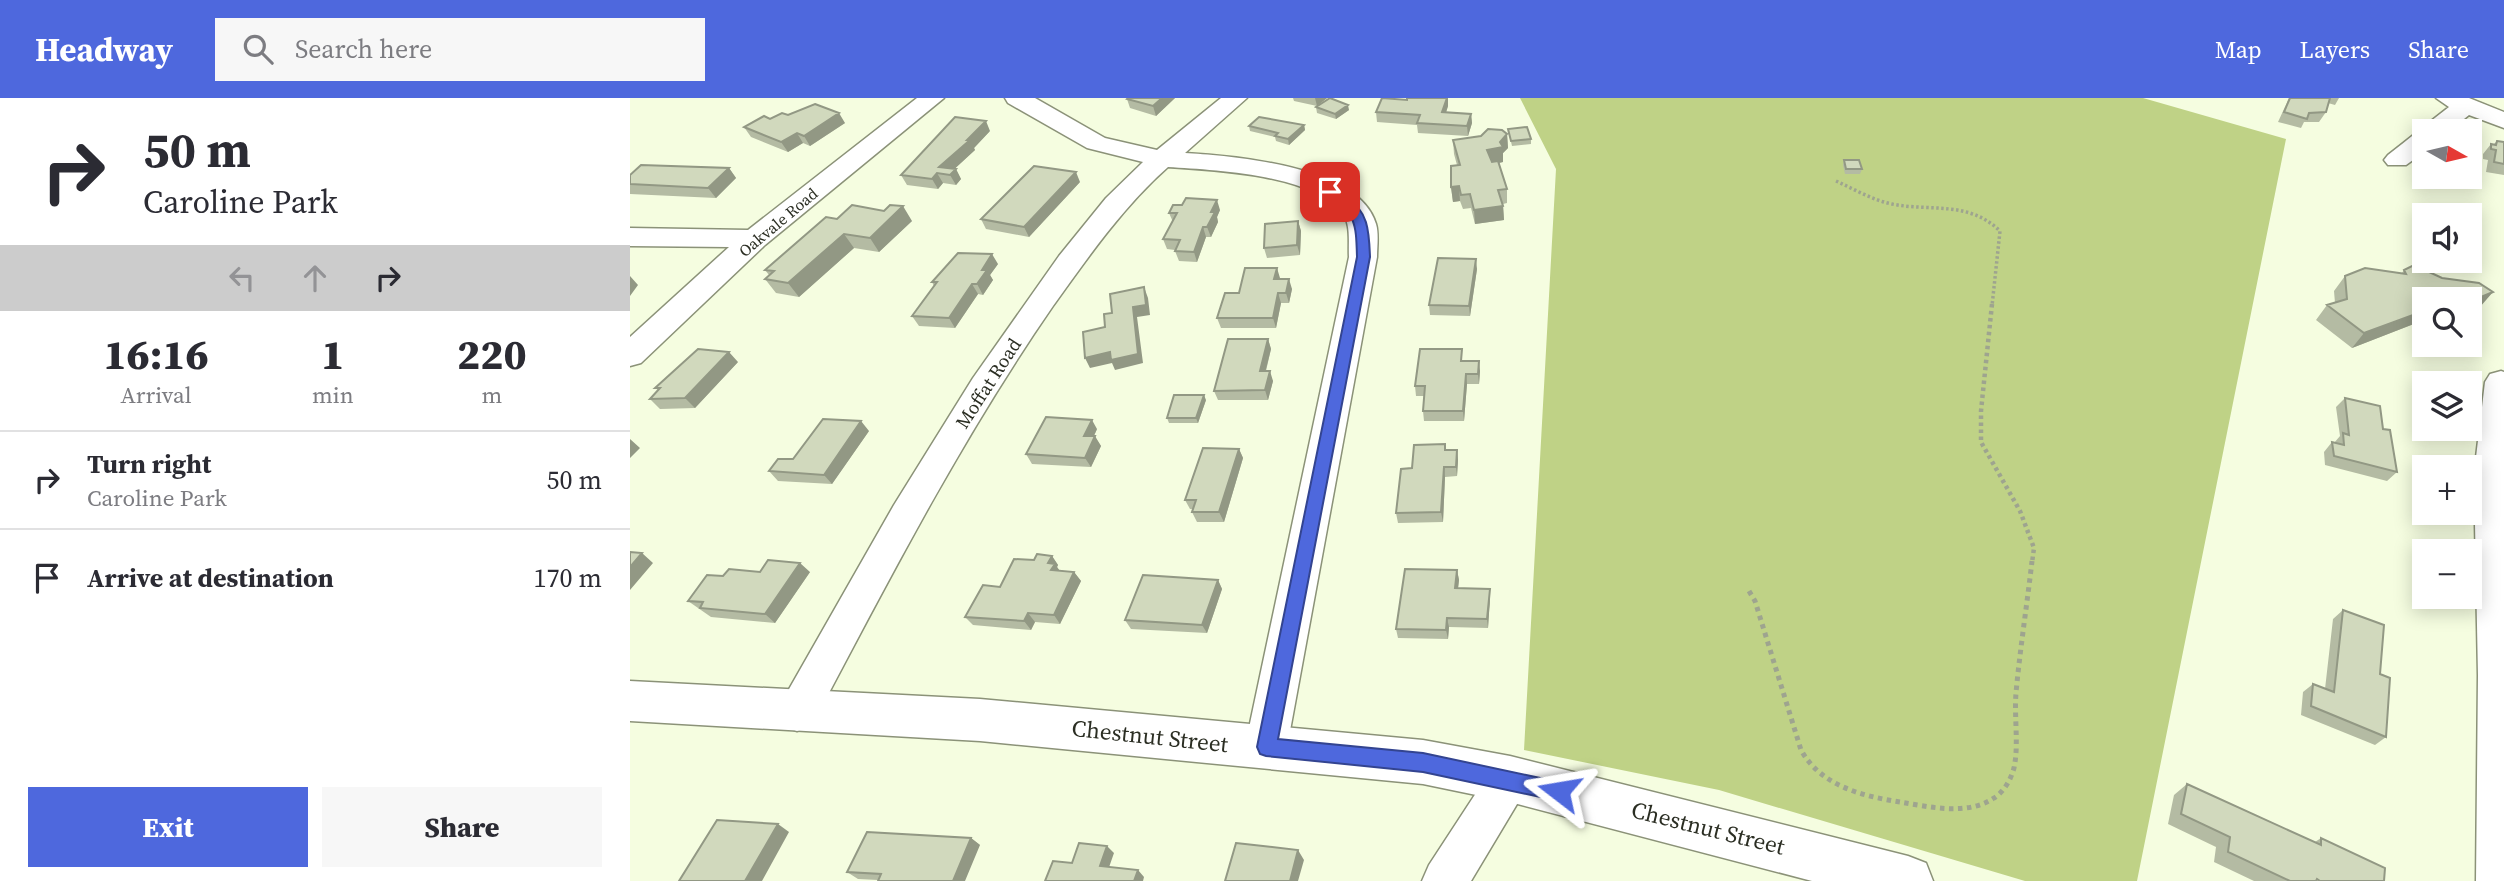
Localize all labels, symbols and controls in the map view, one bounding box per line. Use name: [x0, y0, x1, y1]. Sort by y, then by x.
search box: [215, 18, 705, 81]
text: Headway: [35, 27, 173, 72]
icon: search: [239, 30, 277, 68]
text: Search here: [295, 31, 432, 67]
text: Map: [2215, 33, 2262, 66]
text: Layers: [2300, 33, 2370, 66]
text: Share: [2408, 33, 2469, 66]
text: 50 m: [143, 116, 251, 183]
north arrow: [2412, 119, 2482, 189]
map controls: [2412, 119, 2482, 609]
icon: right: [28, 126, 119, 217]
pin: [1300, 162, 1360, 222]
icon: arrive: [1311, 173, 1349, 211]
text: Caroline Park: [143, 180, 338, 224]
street label: Oakvale Road: [734, 182, 822, 262]
button: sound: [2412, 203, 2482, 273]
icon: left: [223, 259, 261, 297]
icon: ahead: [296, 259, 334, 297]
icon: right: [369, 259, 407, 297]
button: search: [2412, 287, 2482, 357]
text: 16:16: [103, 325, 209, 383]
text: 1: [321, 325, 344, 383]
text: 220: [457, 325, 527, 383]
street label: Moffat Road: [949, 333, 1027, 433]
button: layers: [2412, 371, 2482, 441]
text: Arrival: [121, 379, 192, 411]
text: min: [312, 379, 354, 411]
text: m: [481, 379, 502, 411]
text: Turn right: [87, 446, 211, 482]
button: +: [2412, 455, 2482, 525]
icon: right: [28, 461, 66, 499]
text: 50 m: [547, 462, 602, 498]
text: Caroline Park: [87, 482, 227, 514]
button: −: [2412, 539, 2482, 609]
icon: arrive: [28, 559, 66, 597]
text: Arrive at destination: [87, 560, 334, 596]
text: 170 m: [534, 560, 602, 596]
street label: Chestnut Street: [1070, 712, 1230, 760]
position arrow: [1522, 754, 1596, 828]
button: Exit: [28, 787, 308, 867]
button: Share: [322, 787, 602, 867]
street label: Chestnut Street: [1628, 793, 1789, 863]

